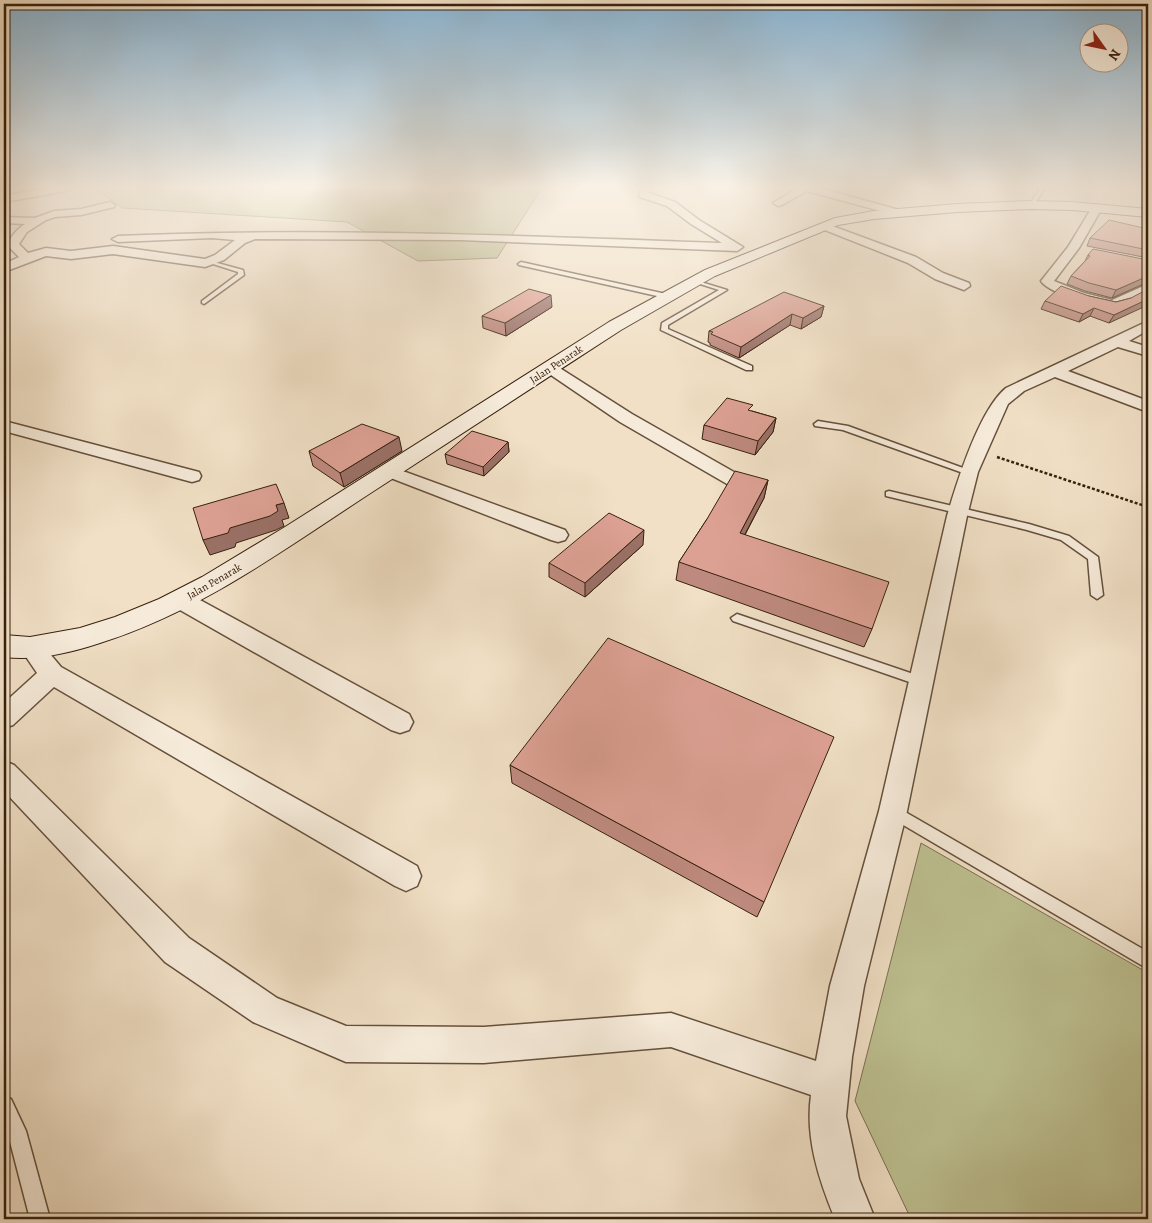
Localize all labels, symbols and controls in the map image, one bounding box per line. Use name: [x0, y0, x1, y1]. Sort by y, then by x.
north arrow: [1080, 22, 1130, 72]
text: N: [1104, 45, 1125, 64]
street label: Jalan Penarak: [527, 341, 586, 387]
street label: Jalan Penarak: [184, 559, 245, 603]

